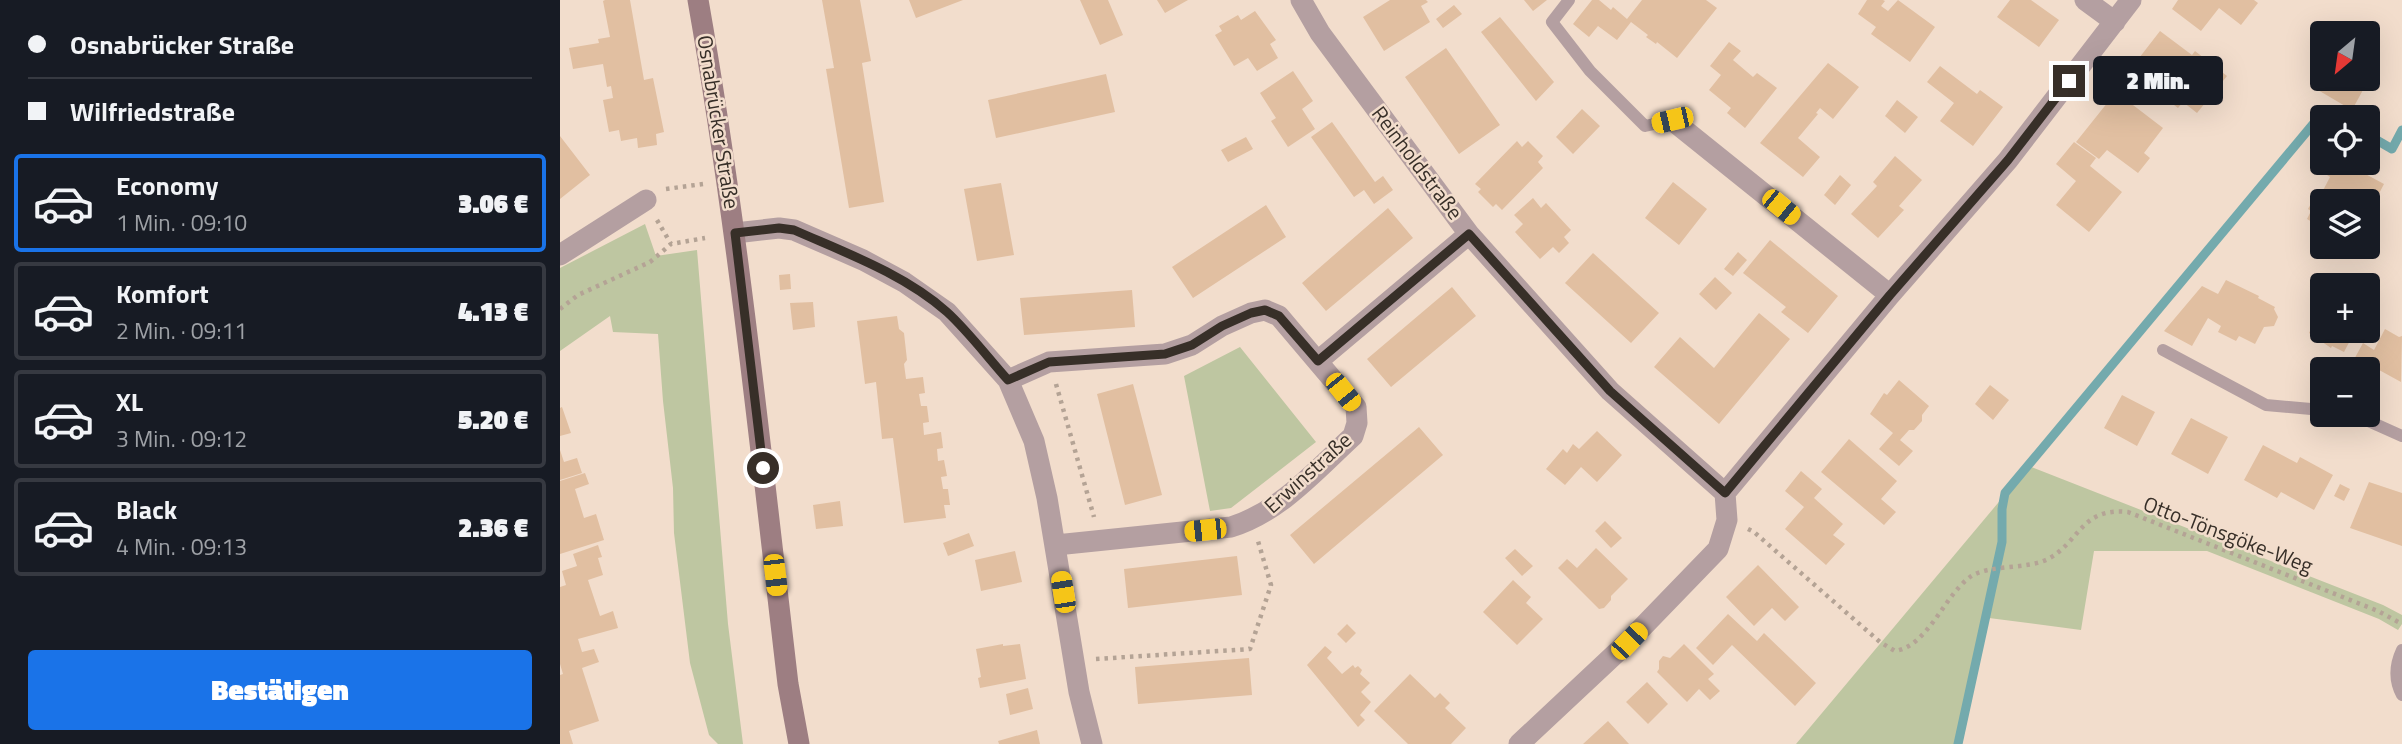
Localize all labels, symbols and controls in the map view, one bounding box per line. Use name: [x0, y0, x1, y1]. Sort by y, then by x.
north arrow: [2310, 21, 2380, 91]
map controls: [2310, 21, 2380, 427]
text: Osnabrücker Straße: [70, 25, 294, 64]
street label: Osnabrücker Straße: [689, 33, 749, 211]
callout: 2 Min.: [2094, 56, 2223, 106]
text: 2 Min.: [2126, 63, 2190, 98]
route end: [2053, 65, 2085, 97]
text: Wilfriedstraße: [70, 92, 235, 131]
street label: Reinholdstraße: [1364, 99, 1471, 226]
car: [1650, 105, 1695, 135]
button: locate: [2310, 105, 2380, 175]
text: Economy: [116, 166, 218, 205]
icon: car: [32, 172, 95, 235]
text: 3.06 €: [458, 184, 528, 223]
car: [1759, 186, 1804, 228]
button: layers: [2310, 189, 2380, 259]
text: 1 Min. · 09:10: [116, 205, 247, 240]
button: +: [2310, 273, 2380, 343]
text: Komfort: [116, 274, 209, 313]
icon: car: [32, 280, 95, 343]
text: 4.13 €: [458, 292, 528, 331]
text: 2 Min. · 09:11: [116, 313, 247, 348]
button: −: [2310, 357, 2380, 427]
car: [1322, 369, 1365, 415]
text: XL: [116, 382, 143, 421]
icon: car: [32, 388, 95, 451]
text: 5.20 €: [458, 400, 528, 439]
text: 3 Min. · 09:12: [116, 421, 247, 456]
street label: Erwinstraße: [1256, 424, 1358, 520]
route start: [747, 452, 779, 484]
street label: Otto-Tönsgöke-Weg: [2139, 487, 2318, 581]
text: Black: [116, 490, 177, 529]
icon: car: [32, 496, 95, 559]
text: 2.36 €: [458, 508, 528, 547]
car: [1184, 517, 1227, 543]
text: 4 Min. · 09:13: [116, 529, 247, 564]
car: [763, 553, 788, 597]
car: [1050, 570, 1077, 614]
car: [1607, 619, 1652, 663]
button: Bestätigen: [28, 650, 532, 730]

